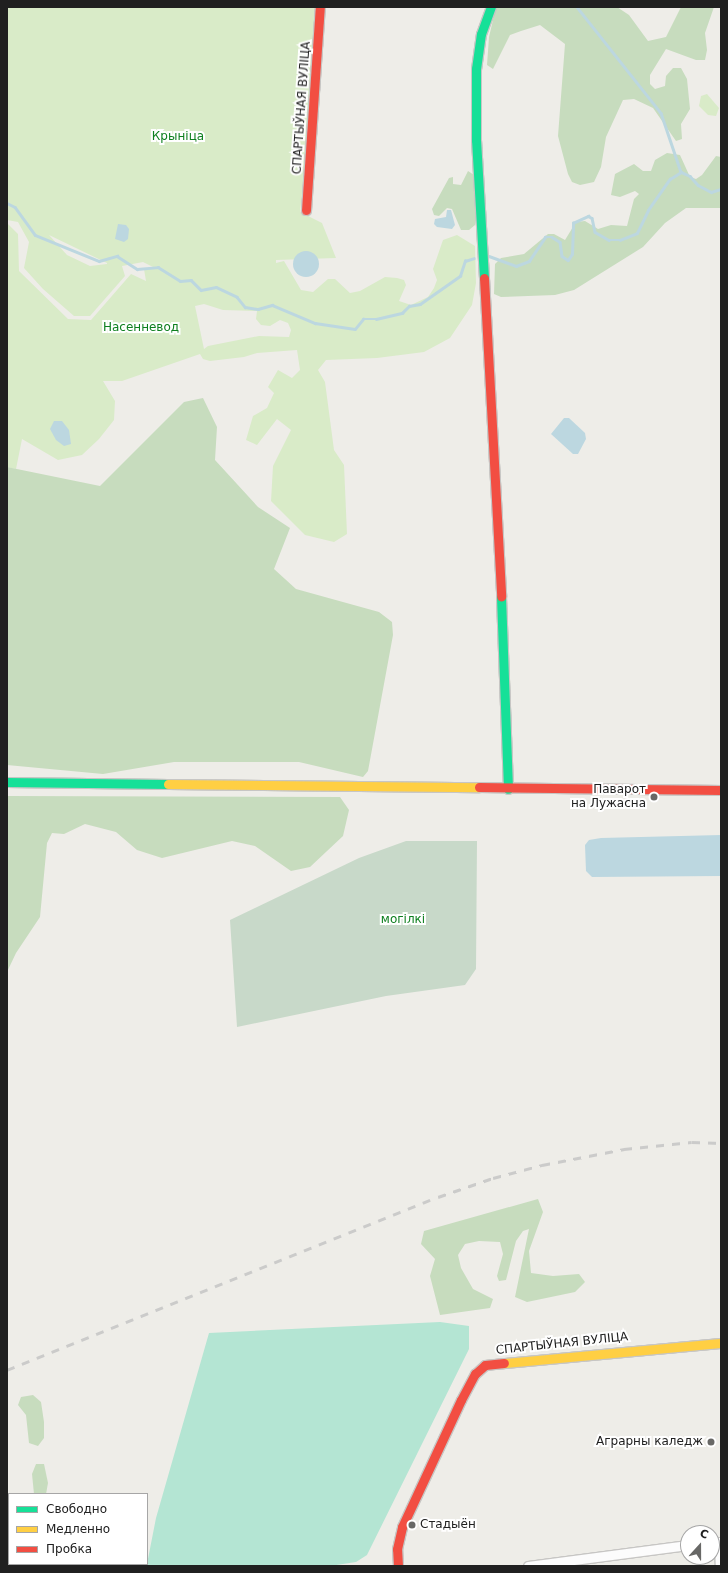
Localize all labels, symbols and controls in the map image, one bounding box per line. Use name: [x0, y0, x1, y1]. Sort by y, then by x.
street label: СПАРТЫЎНАЯ ВУЛІЦА: [290, 41, 314, 175]
park label: Крыніца: [152, 130, 204, 144]
park label: Насенневод: [103, 321, 179, 335]
place label: Паварот на Лужасна: [571, 783, 646, 811]
marker: Паварот на Лужасна: [649, 792, 659, 802]
park label: могілкі: [381, 913, 425, 927]
street label: СПАРТЫЎНАЯ ВУЛІЦА: [495, 1330, 629, 1358]
place label: Аграрны каледж: [596, 1435, 703, 1449]
marker: Аграрны каледж: [706, 1437, 716, 1447]
legend: [8, 1493, 148, 1565]
text: Свободно: [46, 1502, 107, 1516]
place label: Стадыён: [420, 1518, 476, 1532]
marker: Стадыён: [407, 1520, 417, 1530]
text: Медленно: [46, 1522, 110, 1536]
north arrow: [680, 1525, 720, 1565]
text: С: [698, 1527, 710, 1542]
text: Пробка: [46, 1542, 92, 1556]

